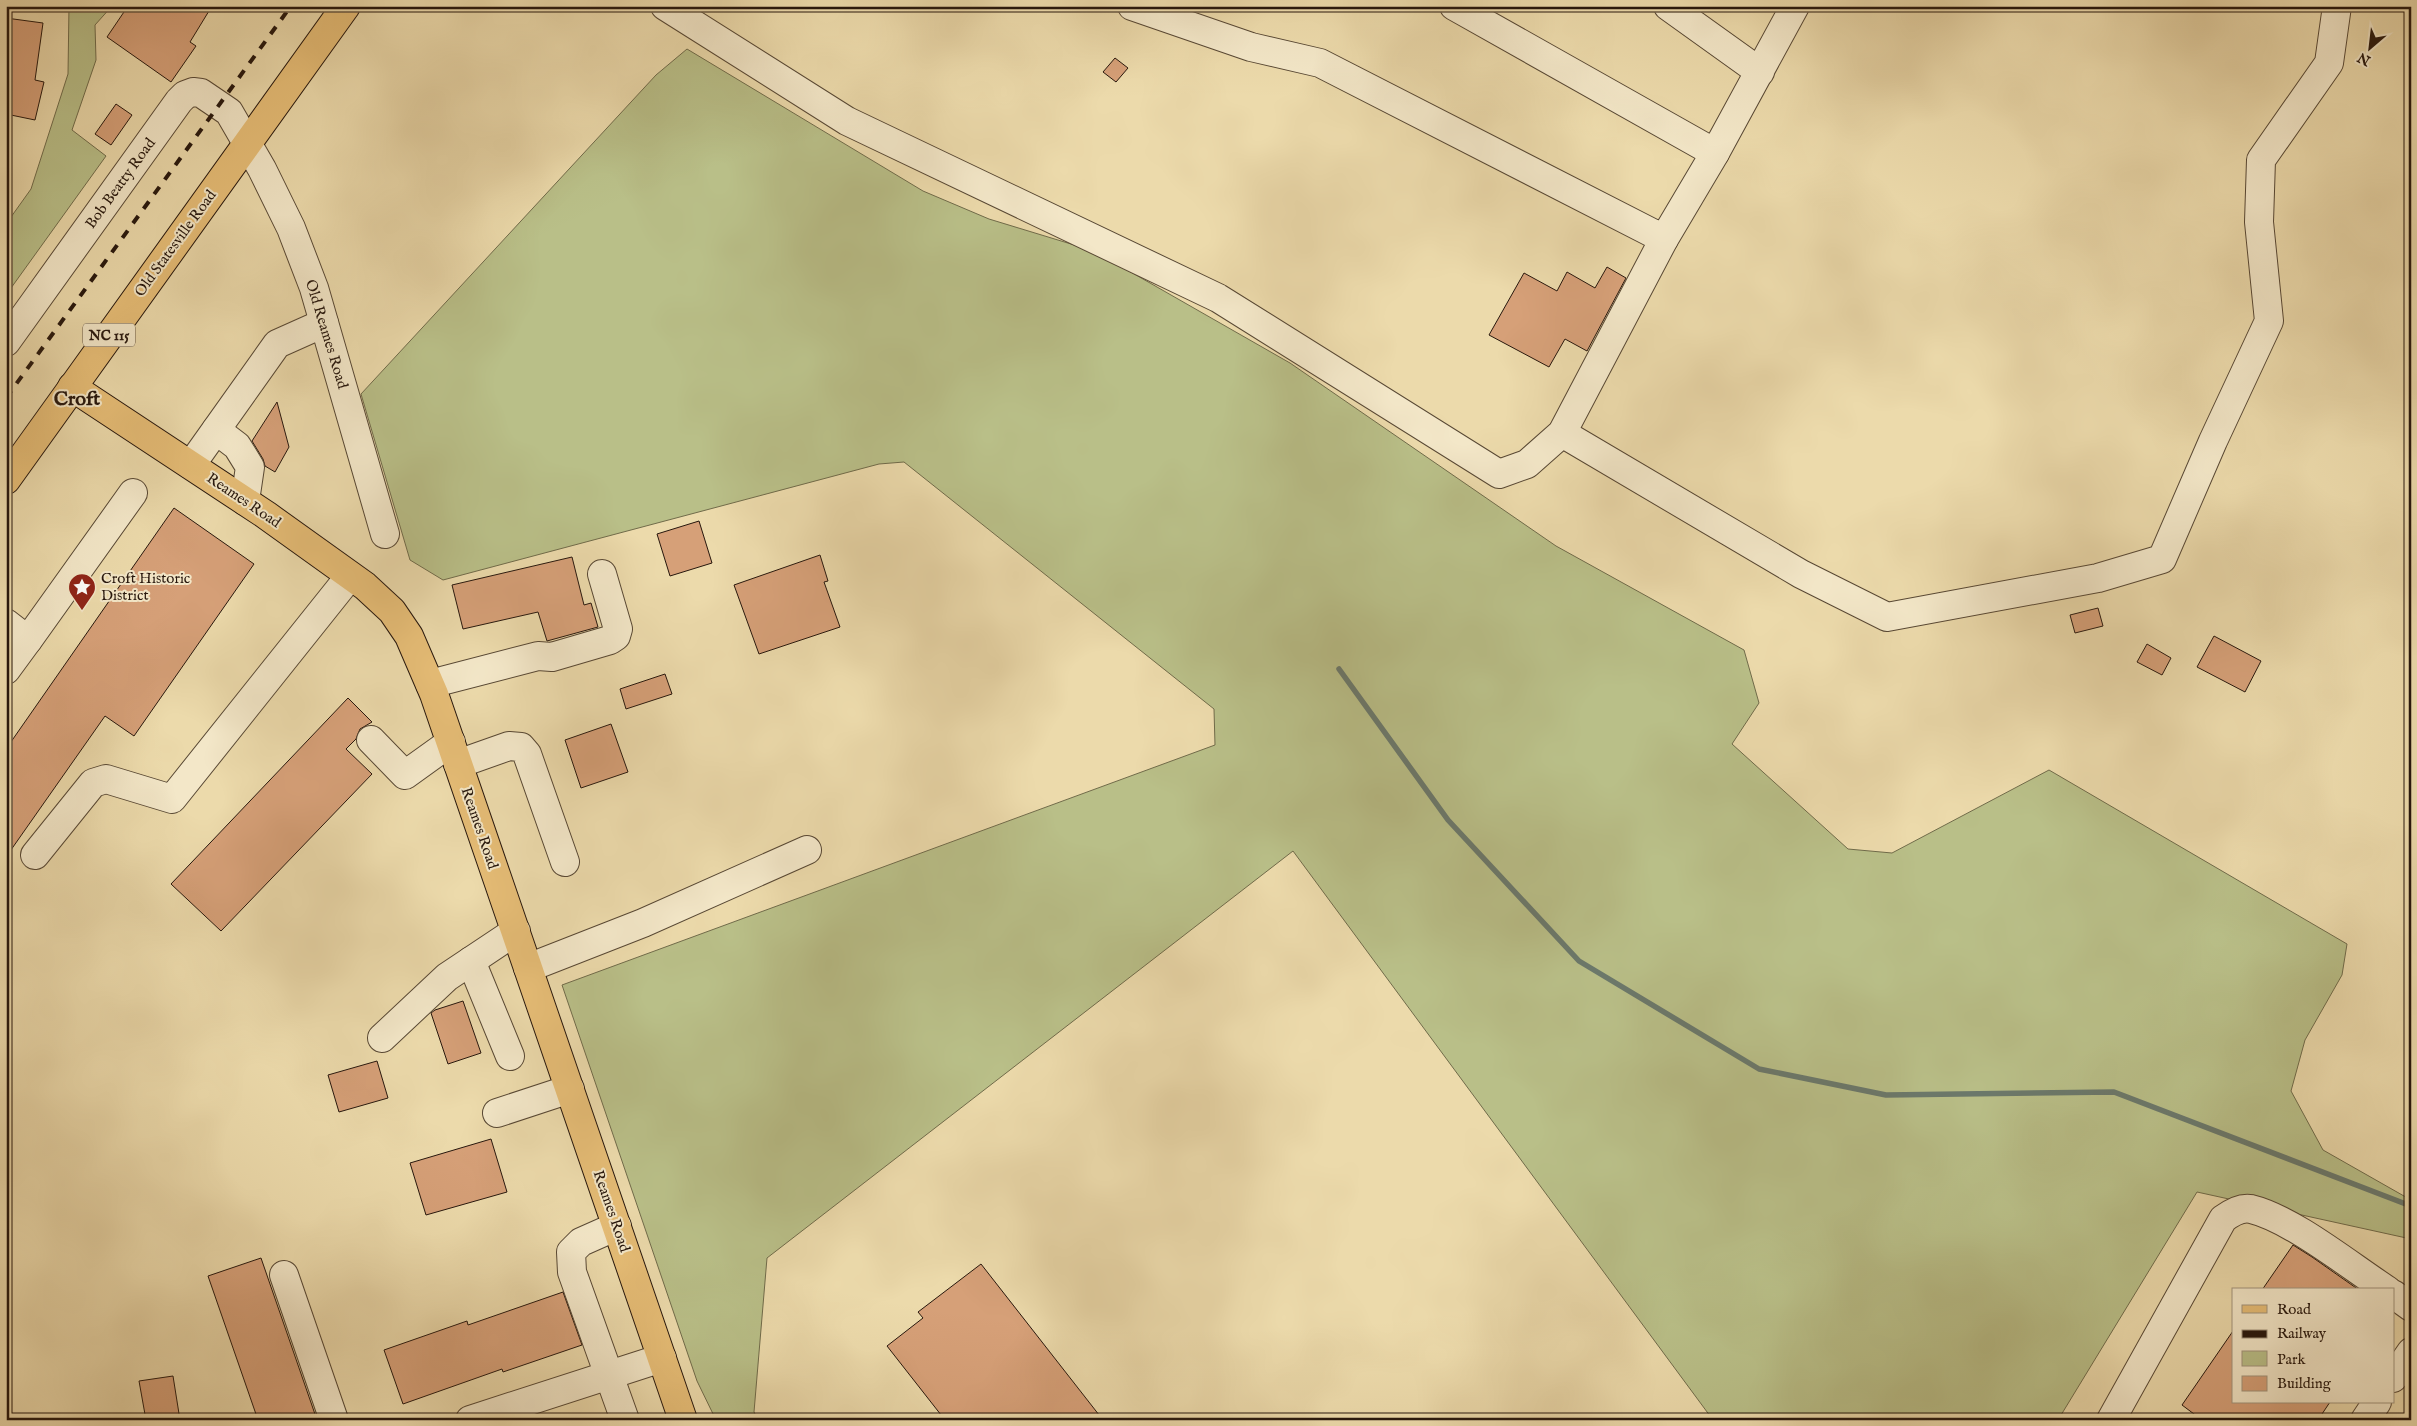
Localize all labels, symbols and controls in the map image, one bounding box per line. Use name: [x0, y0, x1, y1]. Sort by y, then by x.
north arrow: [2344, 22, 2394, 72]
text: N: [2355, 48, 2375, 70]
street label: Bob Beatty Road: [81, 133, 160, 232]
street label: Old Statesville Road: [130, 185, 221, 300]
street label: Old Reames Road: [301, 277, 352, 392]
road number: NC 115: [83, 324, 135, 346]
district label: Croft: [54, 387, 100, 412]
street label: Reames Road: [203, 469, 285, 533]
place label: Croft Historic District: [101, 569, 190, 605]
place icon: Croft Historic District: [67, 572, 97, 611]
street label: Reames Road: [457, 785, 503, 873]
street label: Reames Road: [589, 1168, 635, 1256]
legend: [2232, 1288, 2394, 1404]
text: Road: [2277, 1300, 2312, 1319]
text: Railway: [2277, 1324, 2327, 1343]
text: Park: [2277, 1350, 2307, 1369]
text: Building: [2277, 1374, 2332, 1393]

